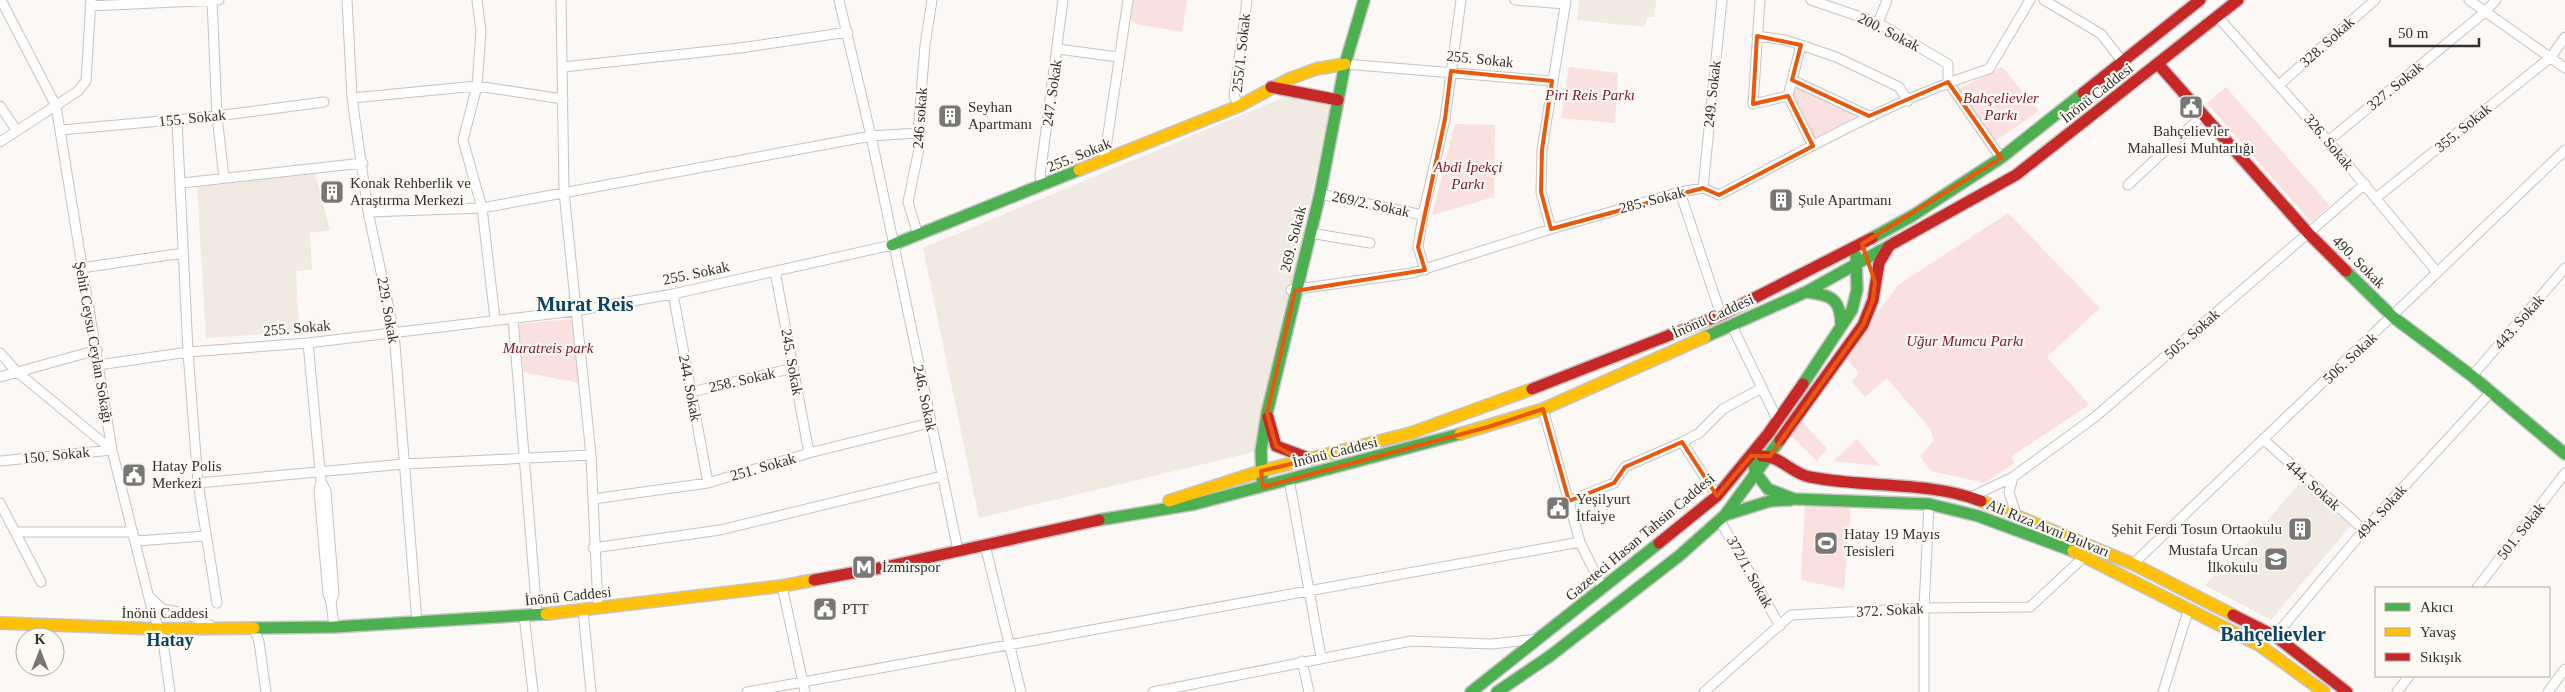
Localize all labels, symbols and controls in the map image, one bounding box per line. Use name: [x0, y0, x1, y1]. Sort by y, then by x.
street label: 200. Sokak: [1855, 10, 1923, 55]
street label: 255/1. Sokak: [1229, 12, 1253, 93]
street label: 328. Sokak: [2297, 13, 2358, 71]
scale bar: [2390, 15, 2479, 47]
text: 50 m: [2398, 25, 2429, 41]
street label: 255. Sokak: [1446, 48, 1515, 71]
street label: 247. Sokak: [1039, 58, 1065, 128]
street label: 327. Sokak: [2364, 58, 2427, 113]
street label: 249. Sokak: [1701, 59, 1724, 128]
street label: İnönü Caddesi: [2058, 60, 2136, 126]
street label: 246 sokak: [910, 86, 930, 149]
park label: Piri Reis Parkı: [1544, 87, 1635, 103]
park label: Bahçelievler Parkı: [1963, 90, 2039, 123]
public building icon: Bahçelievler Mahallesi Muhtarlığı: [2178, 94, 2204, 120]
place label: Seyhan Apartmanı: [968, 99, 1032, 132]
street label: 355. Sokak: [2432, 100, 2495, 155]
building icon: Seyhan Apartmanı: [937, 103, 963, 129]
street label: 155. Sokak: [158, 106, 227, 129]
street label: 326. Sokak: [2301, 111, 2357, 173]
place label: Bahçelievler Mahallesi Muhtarlığı: [2127, 123, 2255, 156]
street label: 255. Sokak: [1045, 135, 1114, 175]
park label: Abdi İpekçi Parkı: [1433, 159, 1502, 192]
place label: Konak Rehberlik ve Araştırma Merkezi: [350, 175, 471, 208]
building icon: Konak Rehberlik ve Araştırma Merkezi: [319, 179, 345, 205]
street label: 285. Sokak: [1617, 183, 1687, 216]
building icon: Şule Apartmanı: [1768, 187, 1794, 213]
street label: 269/2. Sokak: [1331, 188, 1412, 220]
place label: Şule Apartmanı: [1798, 192, 1892, 208]
street label: 269. Sokak: [1277, 204, 1309, 274]
street label: 490. Sokak: [2329, 232, 2389, 292]
street label: 255. Sokak: [661, 258, 731, 288]
street label: Şehit Ceysu Ceylan Sokağı: [72, 260, 116, 424]
street label: 229. Sokak: [374, 275, 402, 345]
street label: İnönü Caddesi: [1670, 291, 1756, 341]
street label: 443. Sokak: [2491, 291, 2548, 353]
district label: Murat Reis: [536, 293, 634, 315]
street label: 505. Sokak: [2161, 305, 2223, 362]
street label: 255. Sokak: [263, 317, 332, 339]
street label: 245. Sokak: [778, 327, 806, 397]
street label: 506. Sokak: [2320, 329, 2381, 387]
park label: Uğur Mumcu Parkı: [1906, 333, 2024, 349]
park label: Muratreis park: [502, 340, 594, 356]
street label: 244. Sokak: [676, 353, 704, 423]
street label: 246. Sokak: [910, 363, 940, 433]
street label: 258. Sokak: [707, 365, 777, 395]
street label: İnönü Caddesi: [1291, 434, 1379, 470]
street label: 150. Sokak: [22, 443, 91, 466]
street label: 251. Sokak: [728, 450, 798, 484]
street label: 444. Sokak: [2283, 456, 2344, 514]
place label: Hatay Polis Merkezi: [152, 458, 222, 491]
public building icon: Hatay Polis Merkezi: [121, 462, 147, 488]
street label: Gazeteci Hasan Tahsin Caddesi: [1562, 470, 1718, 604]
street label: 494. Sokak: [2352, 481, 2410, 542]
place label: Yeşilyurt İtfaiye: [1576, 491, 1631, 524]
public building icon: Yeşilyurt İtfaiye: [1545, 495, 1571, 521]
street label: Ali Rıza Avni Bulvarı: [1984, 496, 2112, 560]
street label: 501. Sokak: [2494, 499, 2548, 563]
building icon: Şehit Ferdi Tosun Ortaokulu: [2287, 516, 2313, 542]
place label: Şehit Ferdi Tosun Ortaokulu: [2111, 521, 2282, 537]
place label: Hatay 19 Mayıs Tesisleri: [1844, 526, 1940, 559]
sports icon: Hatay 19 Mayıs Tesisleri: [1813, 530, 1839, 556]
street label: 372/1. Sokak: [1724, 533, 1776, 611]
place label: Mustafa Urcan İlkokulu: [2168, 542, 2258, 575]
school or university icon: Mustafa Urcan İlkokulu: [2263, 546, 2289, 572]
metro station icon: İzmirspor: [851, 554, 877, 580]
place label: İzmirspor: [882, 559, 940, 575]
street label: İnönü Caddesi: [524, 583, 612, 609]
legend: [2375, 587, 2550, 677]
public building icon: PTT: [812, 596, 838, 622]
text: Akıcı: [2420, 599, 2453, 615]
street label: 372. Sokak: [1856, 600, 1925, 620]
place label: PTT: [842, 601, 869, 617]
street label: İnönü Caddesi: [121, 605, 209, 621]
district label: Bahçelievler: [2220, 623, 2326, 646]
text: Yavaş: [2420, 624, 2456, 640]
north arrow: [15, 627, 65, 677]
district label: Hatay: [147, 630, 194, 650]
text: K: [35, 632, 46, 647]
text: Sıkışık: [2420, 649, 2462, 665]

